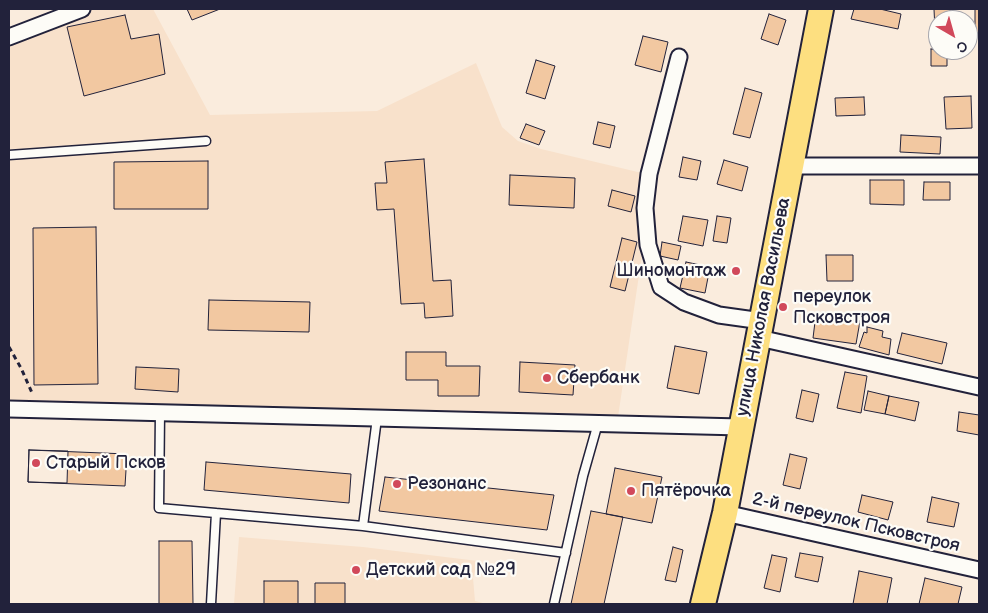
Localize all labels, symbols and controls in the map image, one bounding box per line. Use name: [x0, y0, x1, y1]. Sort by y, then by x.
north arrow: [928, 10, 978, 60]
text: С: [953, 37, 971, 56]
street label: улица Николая Васильева: [732, 196, 796, 418]
place label: Шиномонтаж: [616, 260, 726, 282]
marker: Шиномонтаж: [730, 265, 742, 277]
place label: переулок Псковстроя: [793, 286, 890, 328]
marker: переулок Псковстроя: [777, 301, 789, 313]
place label: Сбербанк: [557, 367, 639, 389]
marker: Сбербанк: [541, 372, 553, 384]
place label: Старый Псков: [46, 452, 165, 474]
marker: Старый Псков: [30, 457, 42, 469]
place label: Резонанс: [407, 473, 486, 495]
marker: Резонанс: [391, 478, 403, 490]
place label: Пятёрочка: [641, 480, 731, 502]
marker: Пятёрочка: [625, 485, 637, 497]
street label: 2-й переулок Псковстроя: [750, 489, 962, 557]
place label: Детский сад №29: [366, 559, 516, 581]
marker: Детский сад №29: [350, 564, 362, 576]

